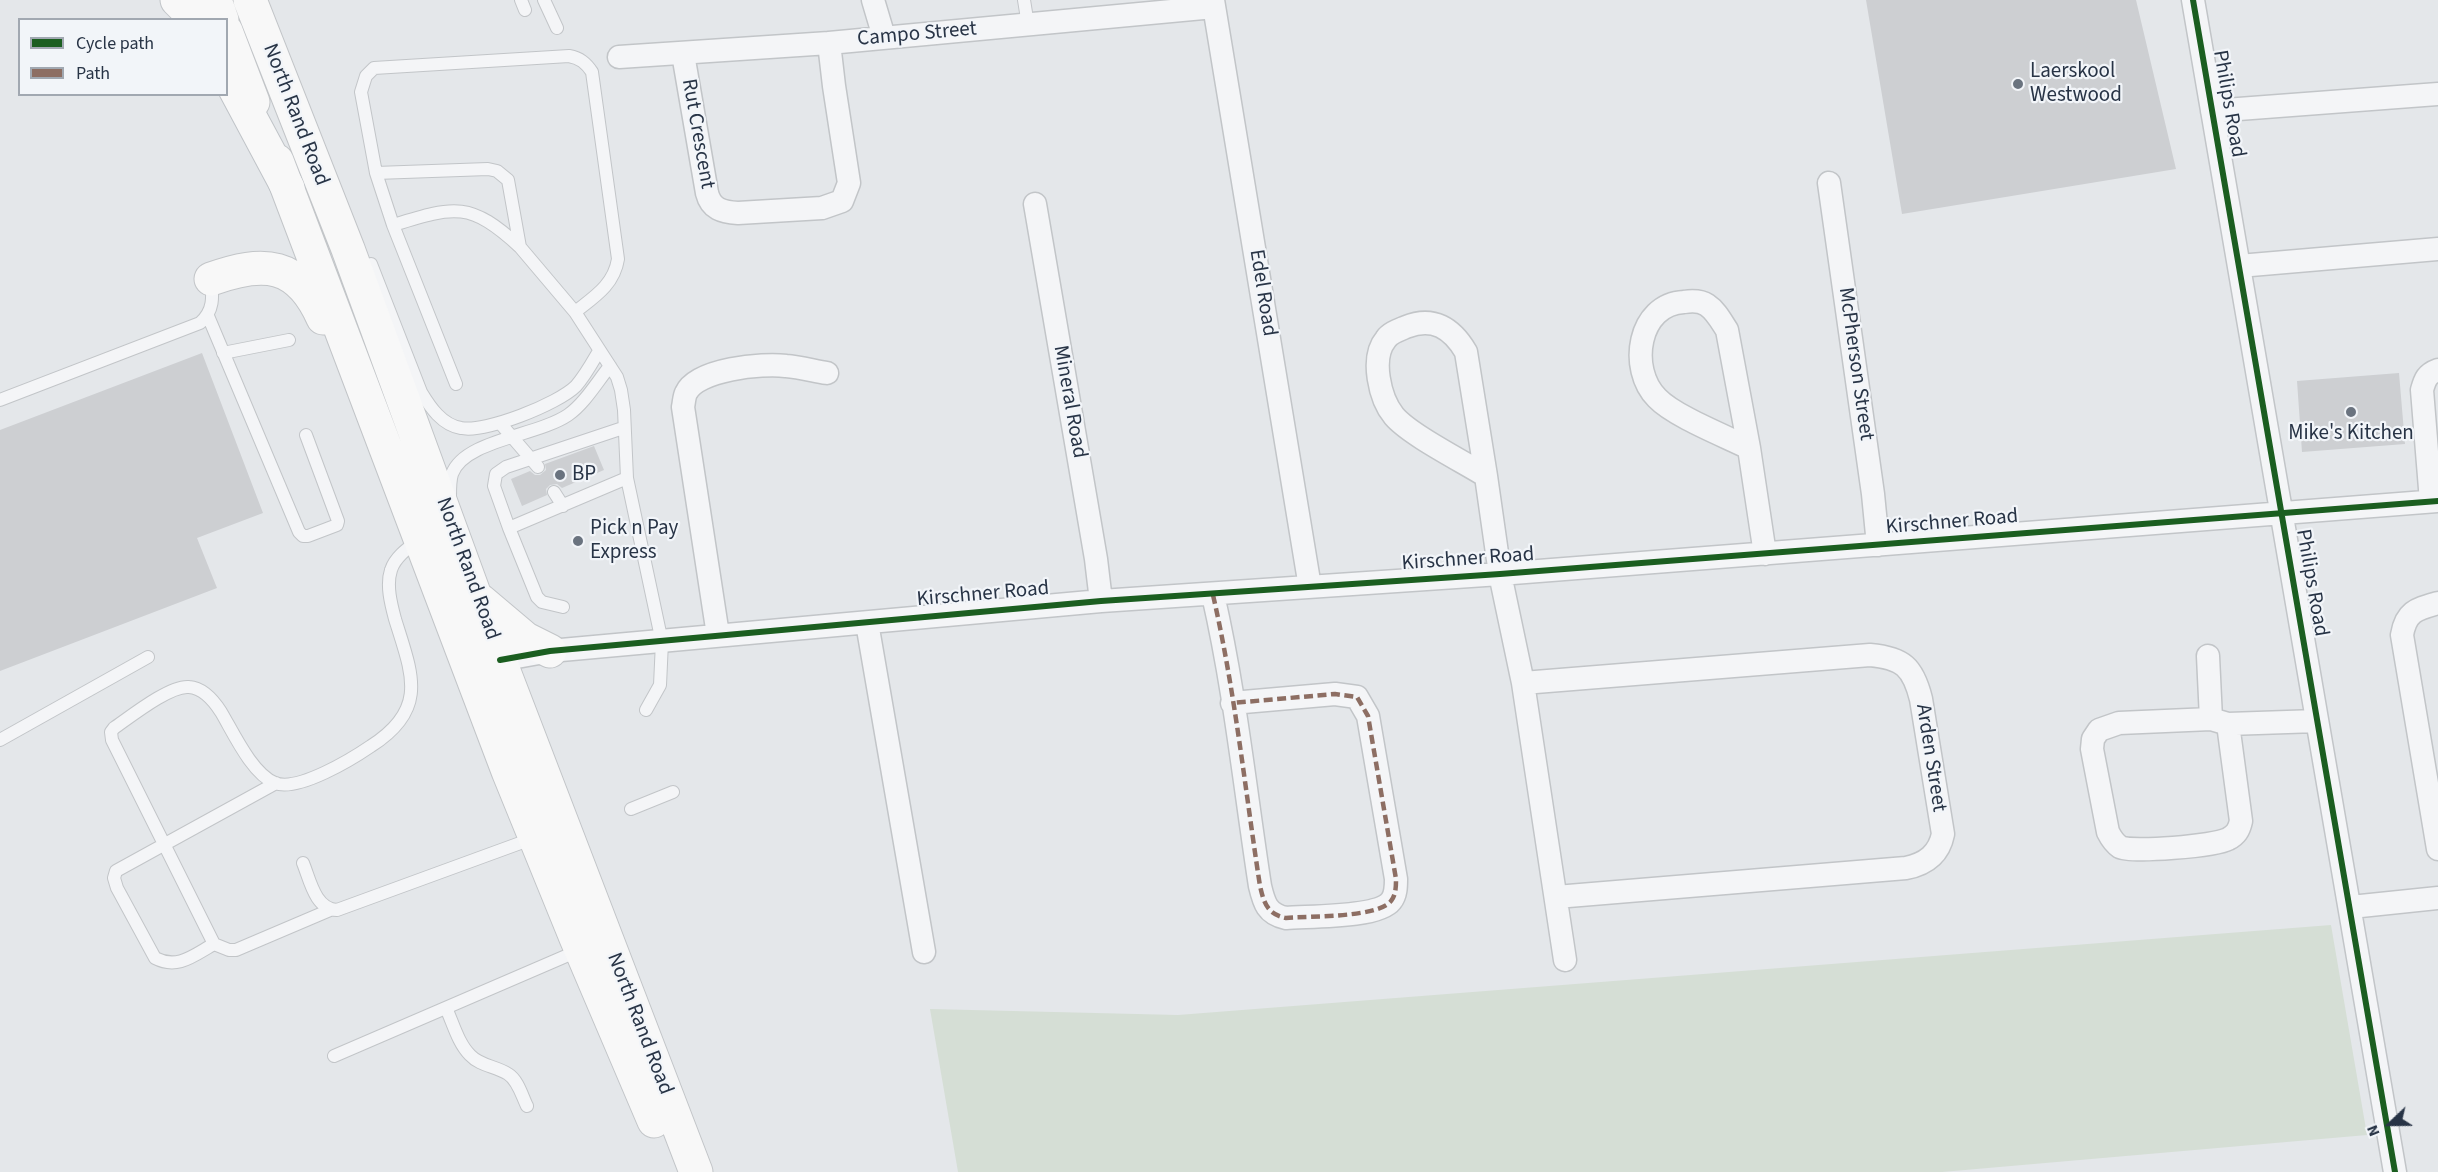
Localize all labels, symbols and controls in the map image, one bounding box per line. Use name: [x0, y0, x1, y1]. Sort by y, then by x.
street label: Campo Street: [856, 17, 978, 53]
legend: [18, 18, 228, 96]
text: Cycle path: [76, 31, 154, 56]
street label: North Rand Road: [256, 41, 334, 189]
street label: Philips Road: [2206, 48, 2250, 160]
place label: Laerskool Westwood: [2030, 59, 2122, 109]
text: Path: [76, 61, 110, 86]
street label: Rut Crescent: [675, 77, 719, 191]
marker: Laerskool Westwood: [2011, 77, 2025, 91]
street label: Edel Road: [1243, 248, 1281, 338]
street label: McPherson Street: [1832, 286, 1878, 442]
street label: Mineral Road: [1047, 344, 1091, 460]
marker: Mike's Kitchen: [2344, 405, 2358, 419]
place label: Mike's Kitchen: [2288, 421, 2414, 447]
place label: BP: [572, 462, 596, 488]
marker: BP: [553, 468, 567, 482]
street label: North Rand Road: [430, 494, 504, 644]
street label: Kirschner Road: [1885, 505, 2019, 541]
place label: Pick n Pay Express: [590, 516, 678, 566]
street label: Philips Road: [2289, 527, 2333, 639]
marker: Pick n Pay Express: [571, 534, 585, 548]
street label: Kirschner Road: [1401, 543, 1535, 577]
street label: Kirschner Road: [916, 577, 1050, 613]
street label: Arden Street: [1909, 702, 1951, 814]
street label: North Rand Road: [600, 950, 678, 1098]
north arrow: [2360, 1094, 2420, 1154]
text: N: [2361, 1122, 2386, 1140]

